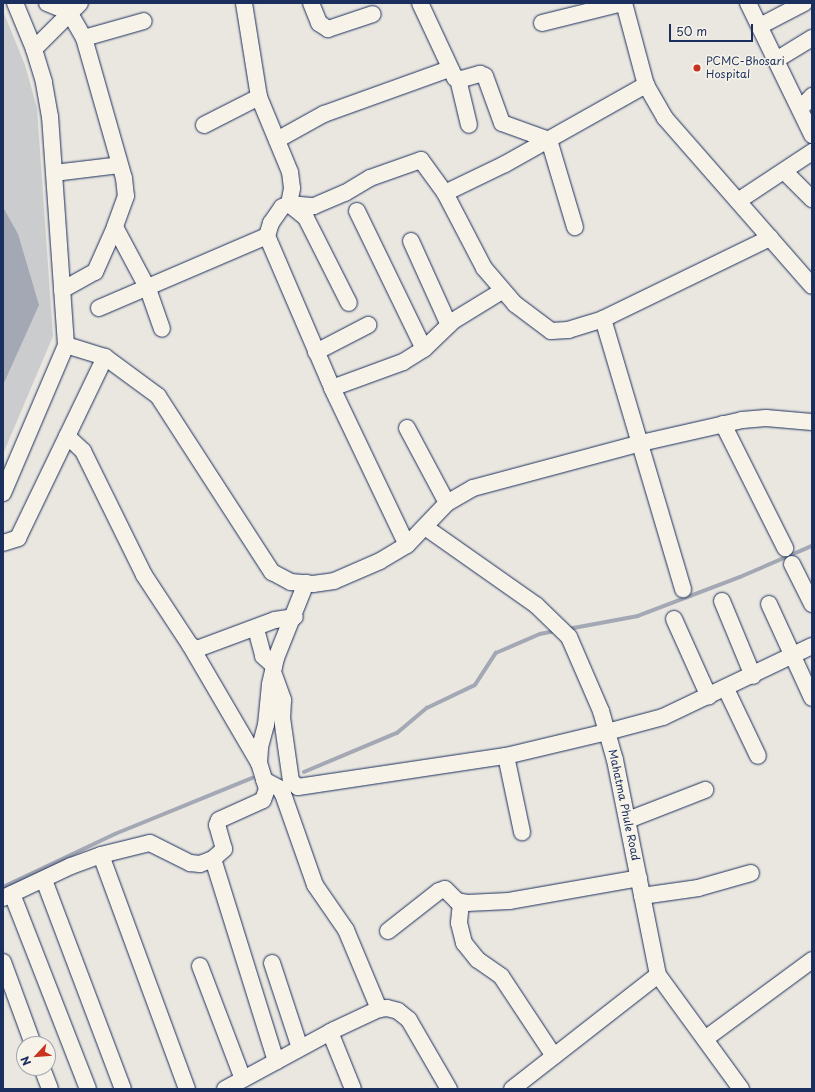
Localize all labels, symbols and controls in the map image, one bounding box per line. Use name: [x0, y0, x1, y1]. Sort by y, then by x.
scale bar: [671, 16, 755, 42]
text: 50 m: [676, 22, 707, 40]
place label: PCMC-Bhosari Hospital: [706, 55, 785, 81]
marker: PCMC-Bhosari Hospital: [691, 62, 703, 74]
street label: Mahatma Phule Road: [606, 748, 642, 862]
north arrow: [16, 1036, 56, 1076]
text: N: [16, 1053, 35, 1069]

